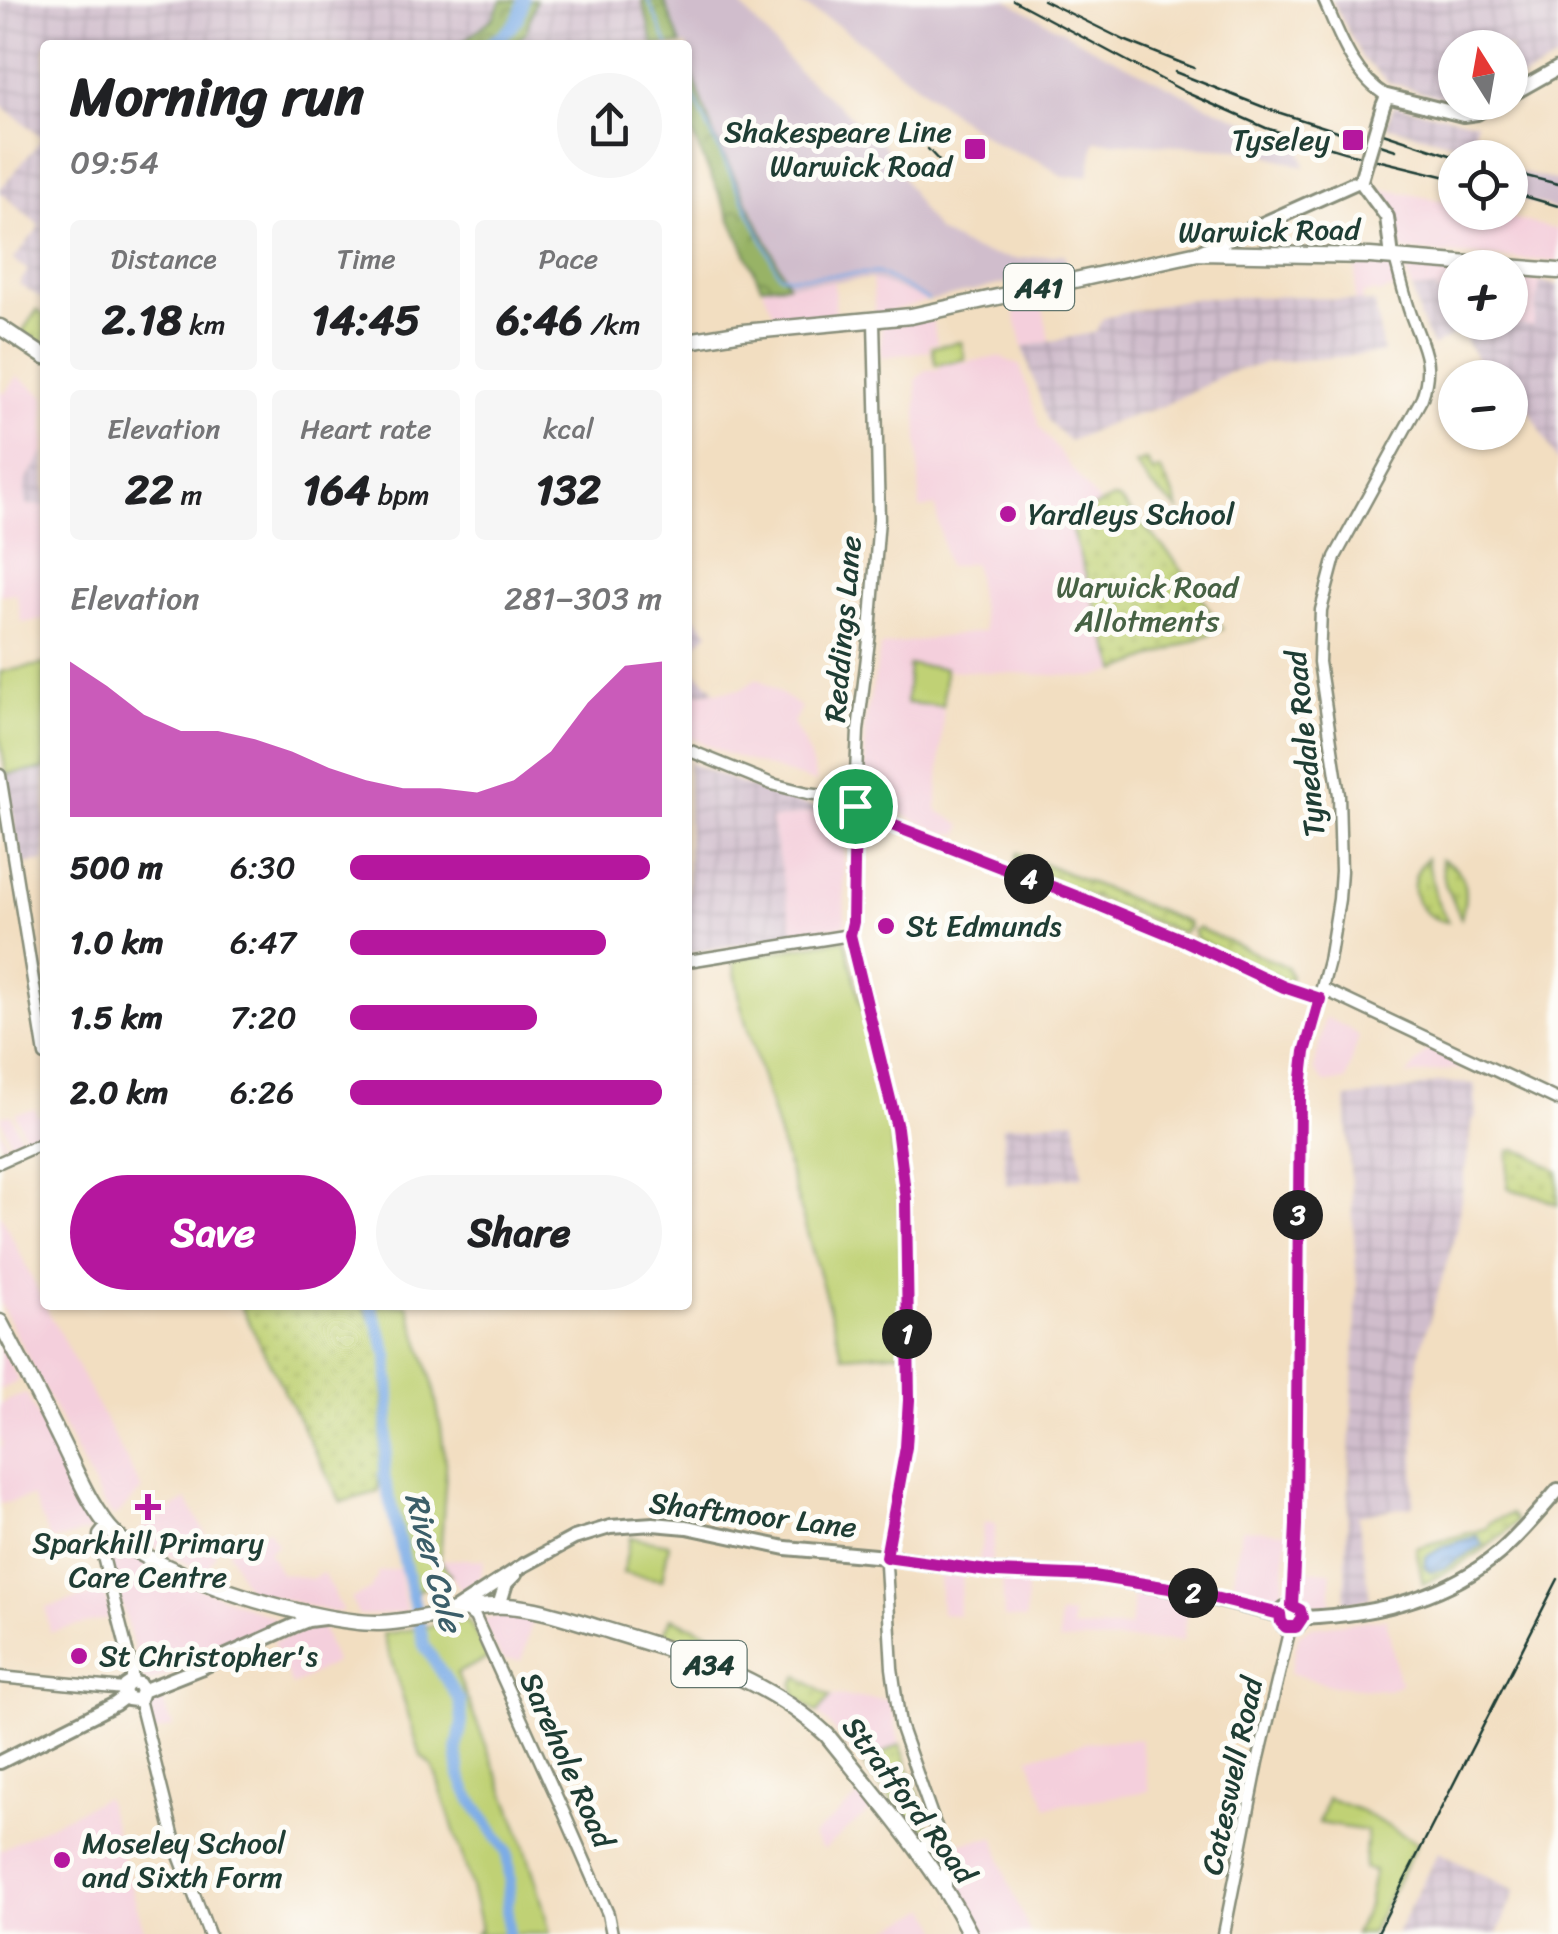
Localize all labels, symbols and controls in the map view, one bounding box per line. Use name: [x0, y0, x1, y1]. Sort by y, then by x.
north arrow: [1438, 30, 1528, 120]
map controls: [1438, 30, 1528, 450]
text: Morning run: [70, 48, 364, 145]
button: share: [557, 73, 662, 178]
place label: Shakespeare Line Warwick Road: [724, 105, 954, 193]
place label: Tyseley: [1232, 113, 1330, 167]
marker: Tyseley: [1340, 127, 1366, 153]
text: 09:54: [70, 134, 159, 191]
marker: Shakespeare Line Warwick Road: [962, 136, 988, 162]
button: locate: [1438, 140, 1528, 230]
street label: Warwick Road: [1177, 202, 1363, 260]
text: Distance: [111, 234, 217, 283]
text: Time: [336, 234, 396, 283]
text: Pace: [539, 234, 598, 283]
button: +: [1438, 250, 1528, 340]
road number: A41: [1004, 264, 1074, 310]
text: 2.18: [102, 283, 182, 357]
text: 14:45: [312, 283, 420, 357]
text: 6:46: [496, 283, 583, 357]
text: km: [182, 300, 226, 349]
text: /km: [583, 300, 640, 349]
button: −: [1438, 360, 1528, 450]
text: Elevation: [107, 404, 220, 453]
text: Heart rate: [300, 404, 432, 453]
text: kcal: [543, 404, 594, 453]
text: 22: [125, 453, 174, 527]
text: 164: [302, 453, 371, 527]
text: 132: [536, 453, 601, 527]
text: m: [174, 470, 202, 519]
text: bpm: [371, 470, 430, 519]
place label: Yardleys School: [1028, 487, 1236, 541]
marker: Yardleys School: [997, 503, 1019, 525]
street label: Reddings Lane: [808, 533, 878, 725]
park label: Warwick Road Allotments: [1056, 560, 1240, 648]
text: Elevation: [70, 570, 200, 627]
text: 281–303 m: [504, 570, 662, 627]
street label: Tynedale Road: [1268, 646, 1342, 840]
pin: [813, 764, 898, 849]
icon: arrive: [828, 779, 883, 834]
text: 500 m: [70, 839, 163, 896]
text: 6:30: [230, 839, 296, 896]
pin: 4: [1004, 854, 1054, 904]
text: 4: [1020, 854, 1038, 903]
place label: St Edmunds: [906, 899, 1062, 953]
text: 1.0 km: [70, 914, 164, 971]
text: 6:47: [230, 914, 296, 971]
marker: St Edmunds: [875, 915, 897, 937]
text: 1.5 km: [70, 989, 163, 1046]
text: 7:20: [230, 989, 297, 1046]
text: 2.0 km: [70, 1064, 168, 1121]
text: 6:26: [230, 1064, 294, 1121]
button: Save: [70, 1175, 356, 1290]
button: Share: [376, 1175, 662, 1290]
pin: 3: [1273, 1190, 1323, 1240]
text: 3: [1290, 1190, 1306, 1239]
pin: 1: [882, 1309, 932, 1359]
text: 1: [901, 1309, 913, 1358]
street label: Shaftmoor Lane: [646, 1475, 860, 1555]
water label: River Cole: [388, 1486, 480, 1642]
marker: Sparkhill Primary Care Centre: [135, 1494, 161, 1520]
place label: Sparkhill Primary Care Centre: [32, 1516, 264, 1604]
pin: 2: [1168, 1568, 1218, 1618]
text: 2: [1185, 1568, 1201, 1617]
place label: St Christopher's: [99, 1629, 318, 1683]
road number: A34: [672, 1641, 746, 1687]
marker: St Christopher's: [68, 1645, 90, 1667]
street label: Sarehole Road: [504, 1663, 631, 1859]
street label: Cateswell Road: [1185, 1670, 1280, 1880]
street label: Stratford Road: [827, 1704, 992, 1898]
place label: Moseley School and Sixth Form: [82, 1816, 286, 1904]
marker: Moseley School and Sixth Form: [51, 1849, 73, 1871]

